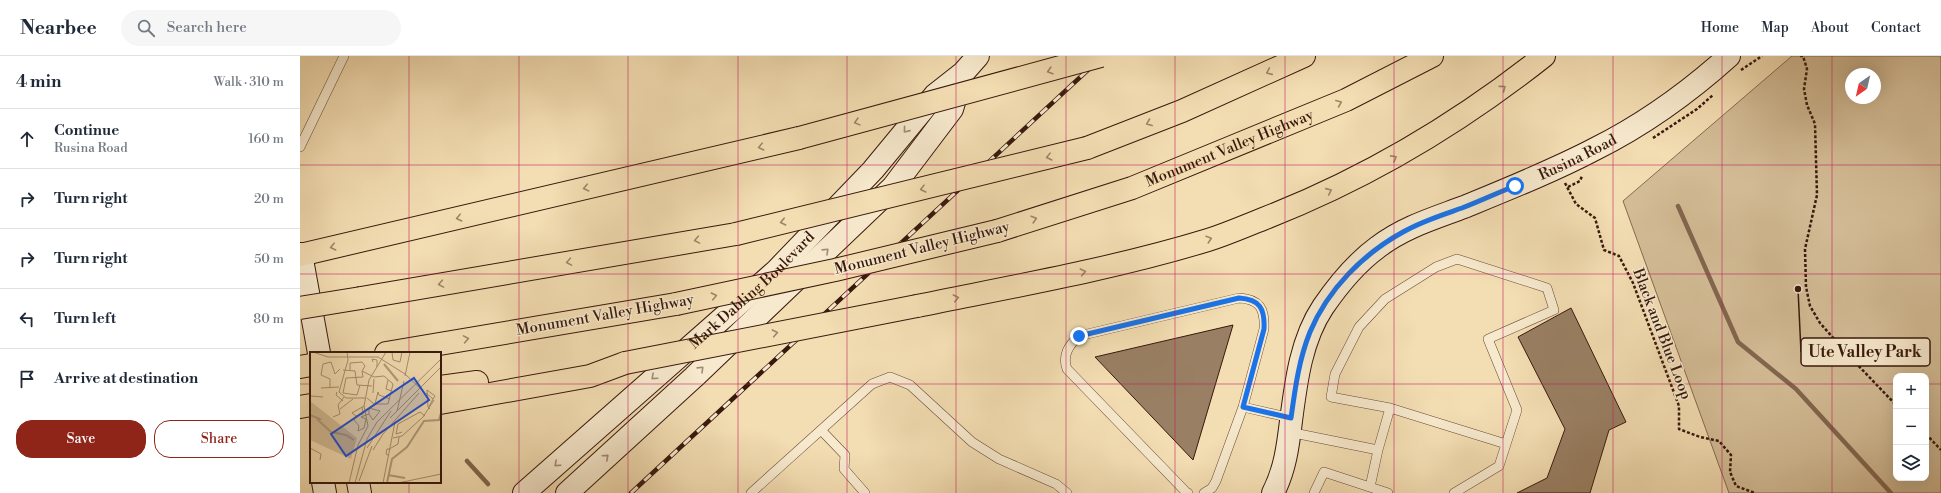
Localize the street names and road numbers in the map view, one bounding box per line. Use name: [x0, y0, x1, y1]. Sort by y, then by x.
street label: Monument Valley Highway: [1143, 105, 1317, 191]
street label: Rusina Road: [1535, 130, 1620, 184]
street label: Monument Valley Highway: [832, 217, 1012, 279]
street label: Mark Dabling Boulevard: [685, 227, 819, 353]
street label: Black and Blue Loop: [1628, 265, 1696, 402]
street label: Monument Valley Highway: [515, 290, 696, 340]

